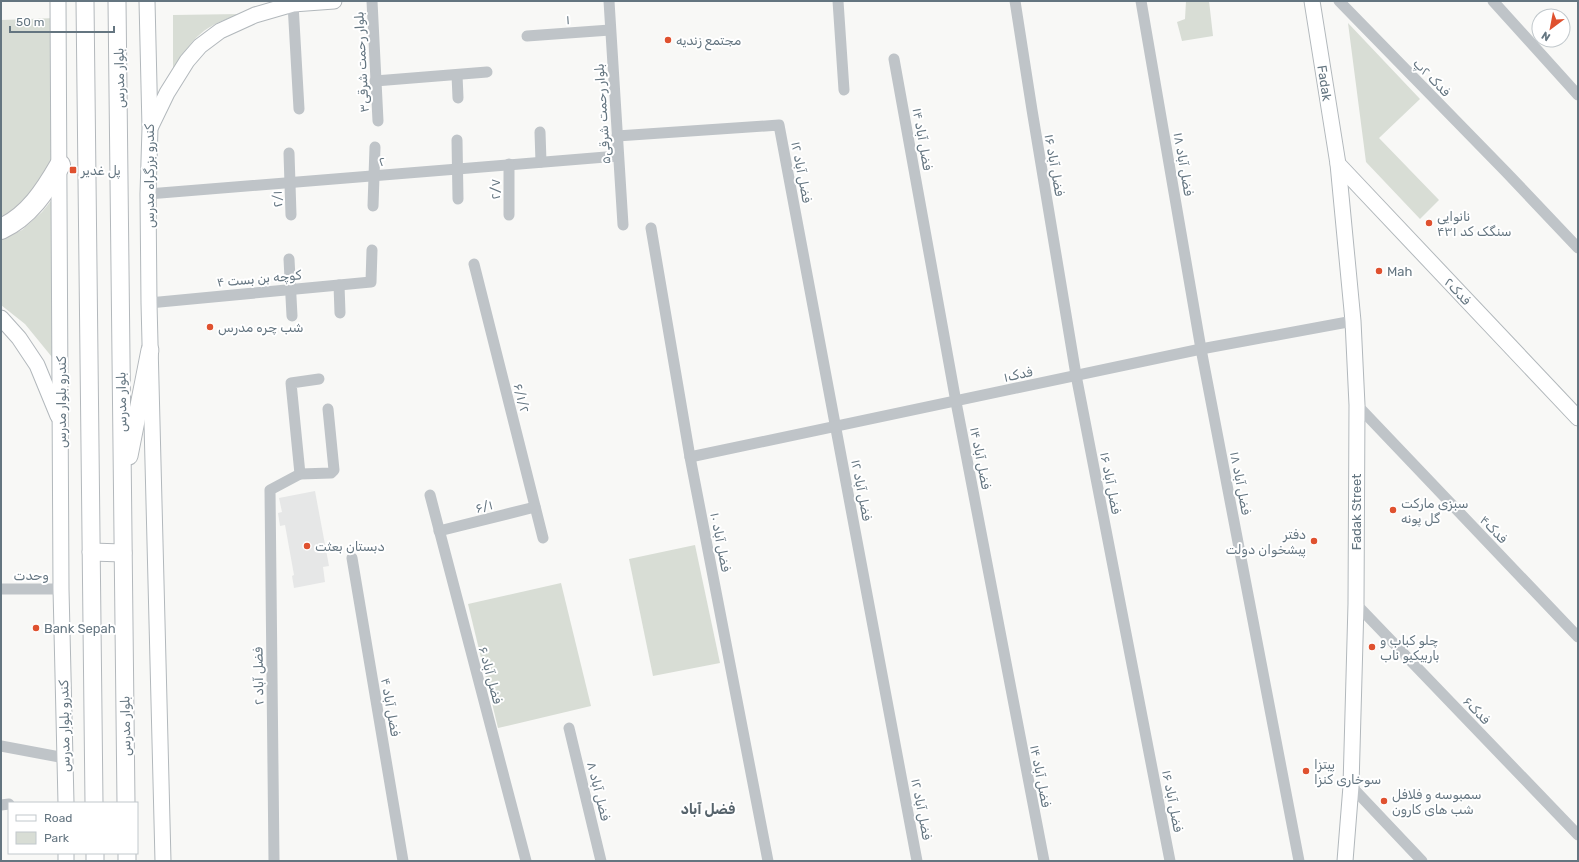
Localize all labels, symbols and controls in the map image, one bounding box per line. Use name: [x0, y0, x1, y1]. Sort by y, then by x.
scale bar: [10, 8, 114, 34]
north arrow: [1531, 8, 1571, 48]
street label: بلوار رحمت شرقی۳: [351, 11, 373, 113]
street label: ۱: [566, 12, 571, 27]
text: 50 m: [16, 15, 44, 29]
text: N: [1539, 28, 1553, 44]
place label: مجتمع زندیه: [676, 33, 741, 51]
marker: مجتمع زندیه: [663, 35, 673, 45]
street label: بلوار مدرس: [111, 48, 129, 108]
street label: فدک ۲پ: [1409, 55, 1453, 100]
street label: ۵بلوار رحمت شرقی: [592, 63, 614, 165]
street label: Fadak: [1314, 64, 1335, 102]
street label: فضل آباد ۱۴: [909, 107, 935, 172]
street label: کندرو بزرگراه مدرس: [142, 124, 158, 228]
street label: فضل آباد ۱۸: [1170, 131, 1196, 197]
street label: فضل آباد ۱۶: [1041, 133, 1067, 197]
street label: فضل آباد ۱۲: [787, 140, 815, 204]
street label: ۲: [378, 154, 386, 169]
place label: پل غدیر: [80, 163, 121, 179]
marker: پل غدیر: [68, 165, 78, 175]
street label: ۲/۷: [488, 179, 503, 199]
street label: ۲/۱: [270, 190, 285, 208]
place label: نانوایی سنگک کد ۴۳۱: [1437, 209, 1512, 239]
marker: نانوایی سنگک کد ۴۳۱: [1424, 218, 1434, 228]
place label: Mah: [1387, 264, 1412, 279]
marker: Mah: [1374, 266, 1384, 276]
street label: کوچه بن بست ۴: [216, 267, 302, 291]
street label: فدک۲: [1441, 275, 1474, 308]
place label: شب چره مدرس: [218, 320, 303, 336]
marker: شب چره مدرس: [205, 322, 215, 332]
street label: کندرو بلوار مدرس: [54, 356, 70, 448]
street label: فدک۱: [1002, 364, 1034, 385]
street label: بلوار مدرس: [113, 372, 131, 432]
street label: ۶/۱/۲: [511, 382, 532, 414]
street label: فضل آباد ۱۴: [966, 426, 994, 491]
street label: فضل آباد ۱۸: [1226, 450, 1254, 516]
street label: فضل آباد ۱۶: [1096, 451, 1124, 516]
street label: فضل آباد ۱۲: [847, 458, 875, 522]
street label: Fadak Street: [1349, 474, 1364, 550]
place label: سبزی مارکت گل پونه: [1401, 496, 1468, 527]
street label: ۶/۱: [474, 497, 494, 516]
marker: سبزی مارکت گل پونه: [1388, 505, 1398, 515]
street label: فضل آباد ۱۰: [706, 511, 734, 573]
street label: فدک۴: [1477, 512, 1510, 546]
place label: دفتر پیشخوان دولت: [1225, 527, 1306, 558]
marker: دفتر پیشخوان دولت: [1309, 536, 1319, 546]
place label: دبستان بعثت: [315, 539, 385, 554]
marker: دبستان بعثت: [302, 541, 312, 551]
street label: وحدت: [13, 568, 49, 584]
place label: Bank Sepah: [44, 621, 116, 636]
marker: Bank Sepah: [31, 623, 41, 633]
place label: چلو کباب و باربیکیو ناب: [1380, 633, 1439, 664]
marker: چلو کباب و باربیکیو ناب: [1367, 642, 1377, 652]
street label: فضل آباد ۶: [475, 645, 505, 706]
street label: فضل آباد ۲: [250, 647, 268, 705]
street label: فضل آباد ۴: [377, 677, 403, 738]
street label: کندرو بلوار مدرس: [56, 680, 74, 772]
street label: فدک۶: [1460, 694, 1493, 727]
street label: بلوار مدرس: [117, 696, 135, 756]
street label: فضل آباد ۱۴: [1026, 744, 1054, 809]
place label: پيتزا سوخارى كنزا: [1314, 757, 1381, 788]
street label: فضل آباد ۸: [583, 760, 613, 822]
marker: پيتزا سوخارى كنزا: [1301, 766, 1311, 776]
street label: فضل آباد ۱۶: [1158, 769, 1186, 834]
street label: فضل آباد ۱۲: [907, 777, 935, 841]
place label: سمبوسه و فلافل شب های کارون: [1392, 787, 1482, 818]
marker: سمبوسه و فلافل شب های کارون: [1379, 796, 1389, 806]
district label: فضل آباد: [681, 801, 735, 818]
legend: [8, 802, 138, 854]
text: Road: [44, 811, 72, 825]
text: Park: [44, 831, 70, 845]

